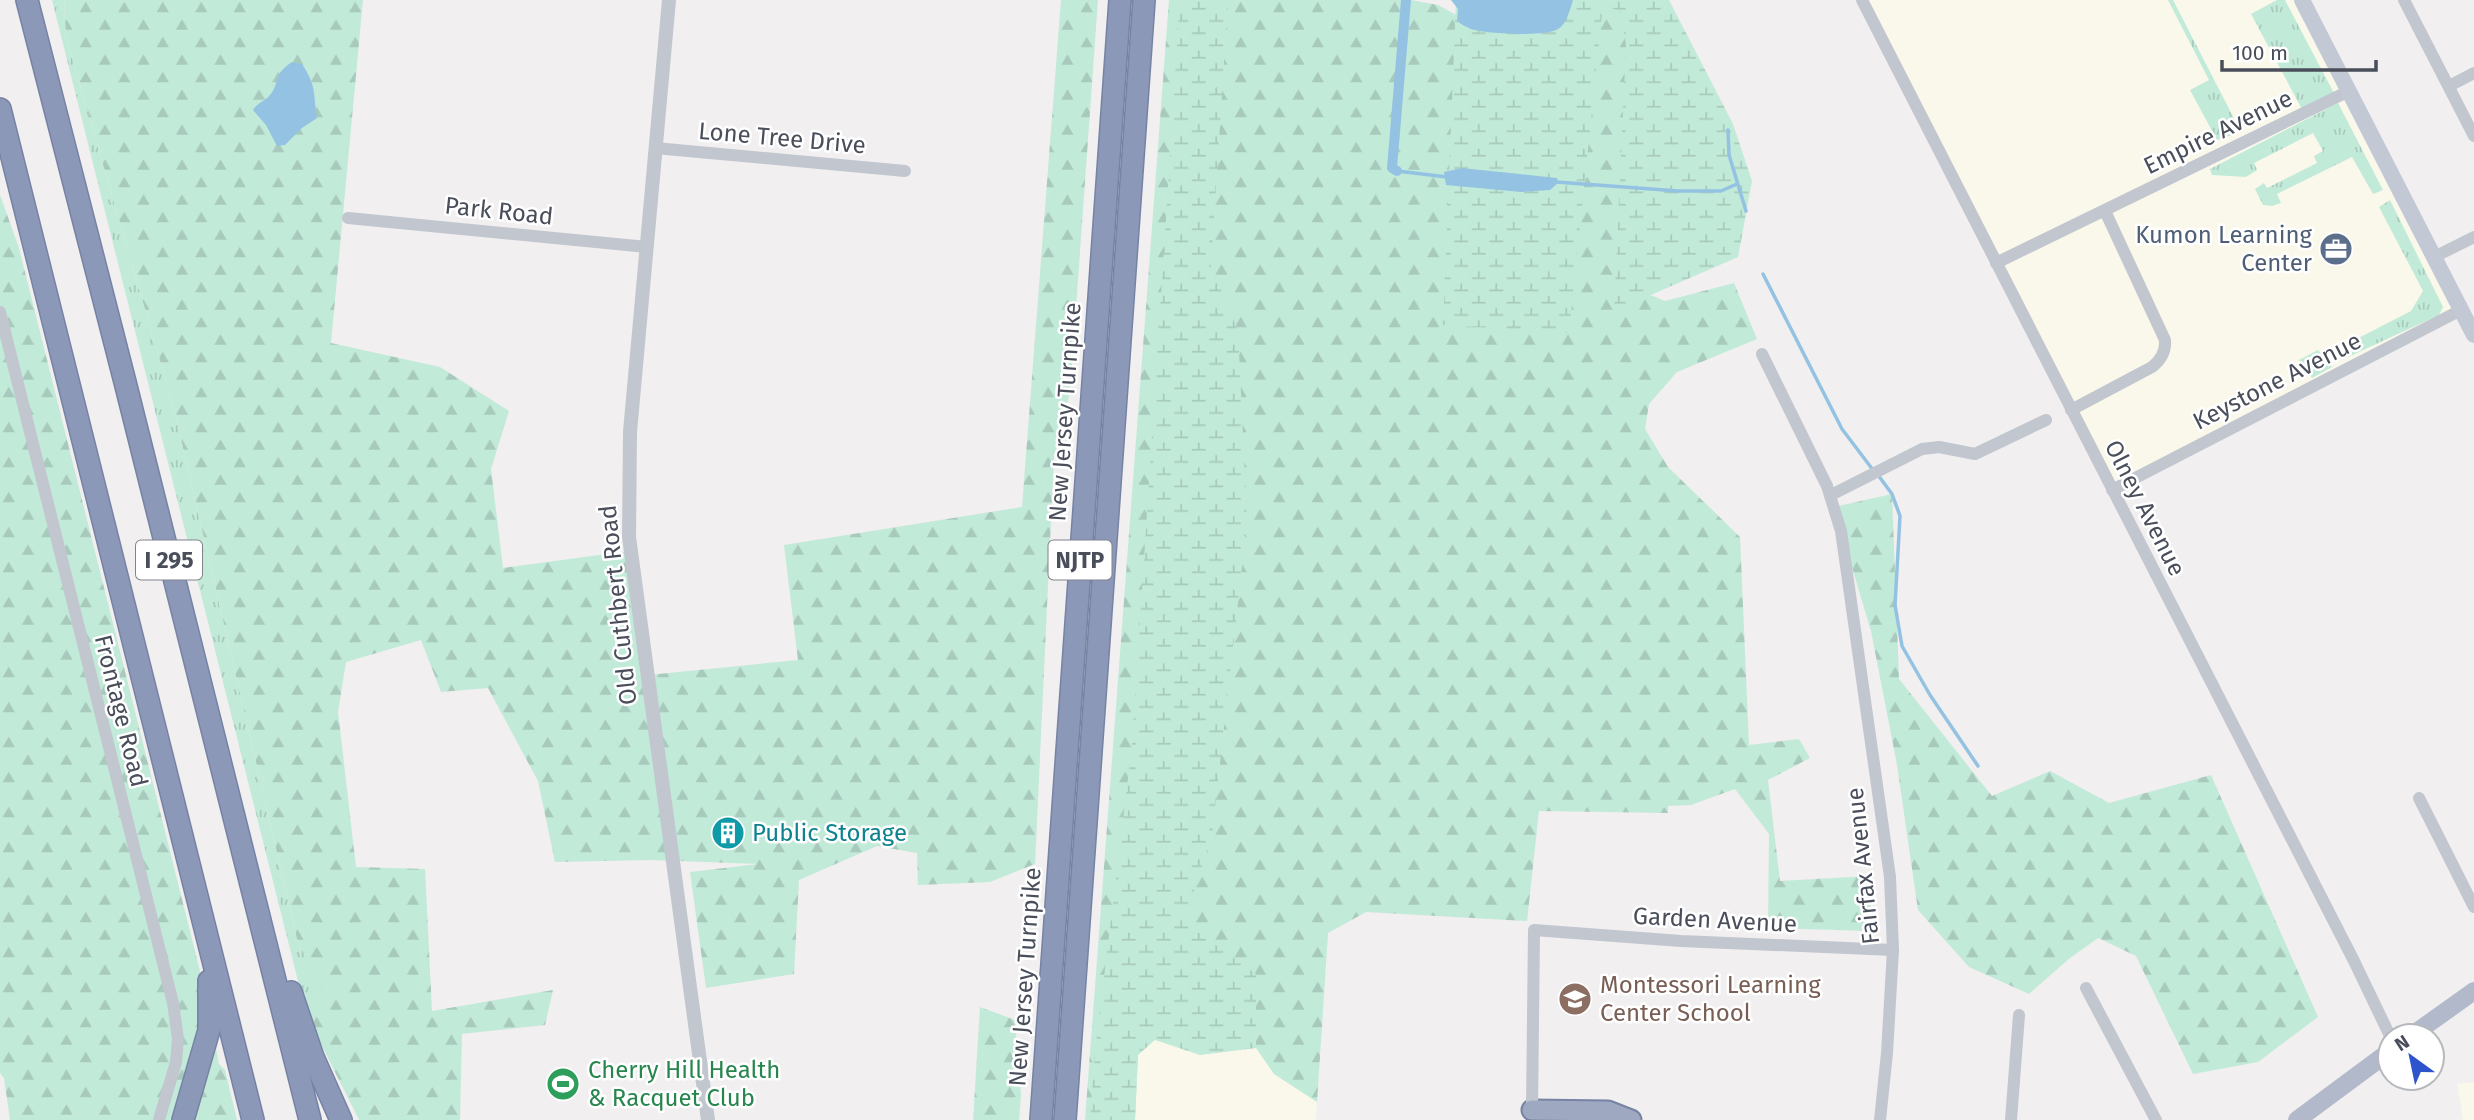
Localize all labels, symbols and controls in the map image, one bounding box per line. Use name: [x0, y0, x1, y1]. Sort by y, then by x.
scale bar: [2222, 28, 2376, 72]
text: 100 m: [2232, 40, 2288, 66]
street label: Empire Avenue: [2139, 84, 2297, 180]
street label: Lone Tree Drive: [697, 117, 867, 159]
street label: Park Road: [443, 191, 555, 231]
place label: Kumon Learning Center: [2135, 221, 2313, 277]
office icon: Kumon Learning Center: [2317, 230, 2355, 268]
street label: New Jersey Turnpike: [1043, 301, 1087, 523]
street label: Keystone Avenue: [2188, 327, 2366, 435]
street label: Olney Avenue: [2099, 435, 2191, 581]
street label: Old Cuthbert Road: [594, 504, 642, 706]
road number: I 295: [136, 540, 202, 580]
road number: NJTP: [1048, 540, 1112, 580]
street label: Frontage Road: [89, 632, 153, 790]
street label: Fairfax Avenue: [1841, 786, 1885, 946]
building icon: Public Storage: [709, 814, 747, 852]
place label: Public Storage: [752, 819, 907, 847]
street label: New Jersey Turnpike: [1003, 866, 1047, 1088]
street label: Garden Avenue: [1632, 902, 1798, 938]
place label: Montessori Learning Center School: [1600, 971, 1821, 1027]
school or university icon: Montessori Learning Center School: [1556, 980, 1594, 1018]
north arrow: [2376, 1022, 2446, 1092]
text: N: [2390, 1030, 2414, 1056]
place label: Cherry Hill Health & Racquet Club: [588, 1056, 780, 1112]
sports icon: Cherry Hill Health & Racquet Club: [544, 1065, 582, 1103]

